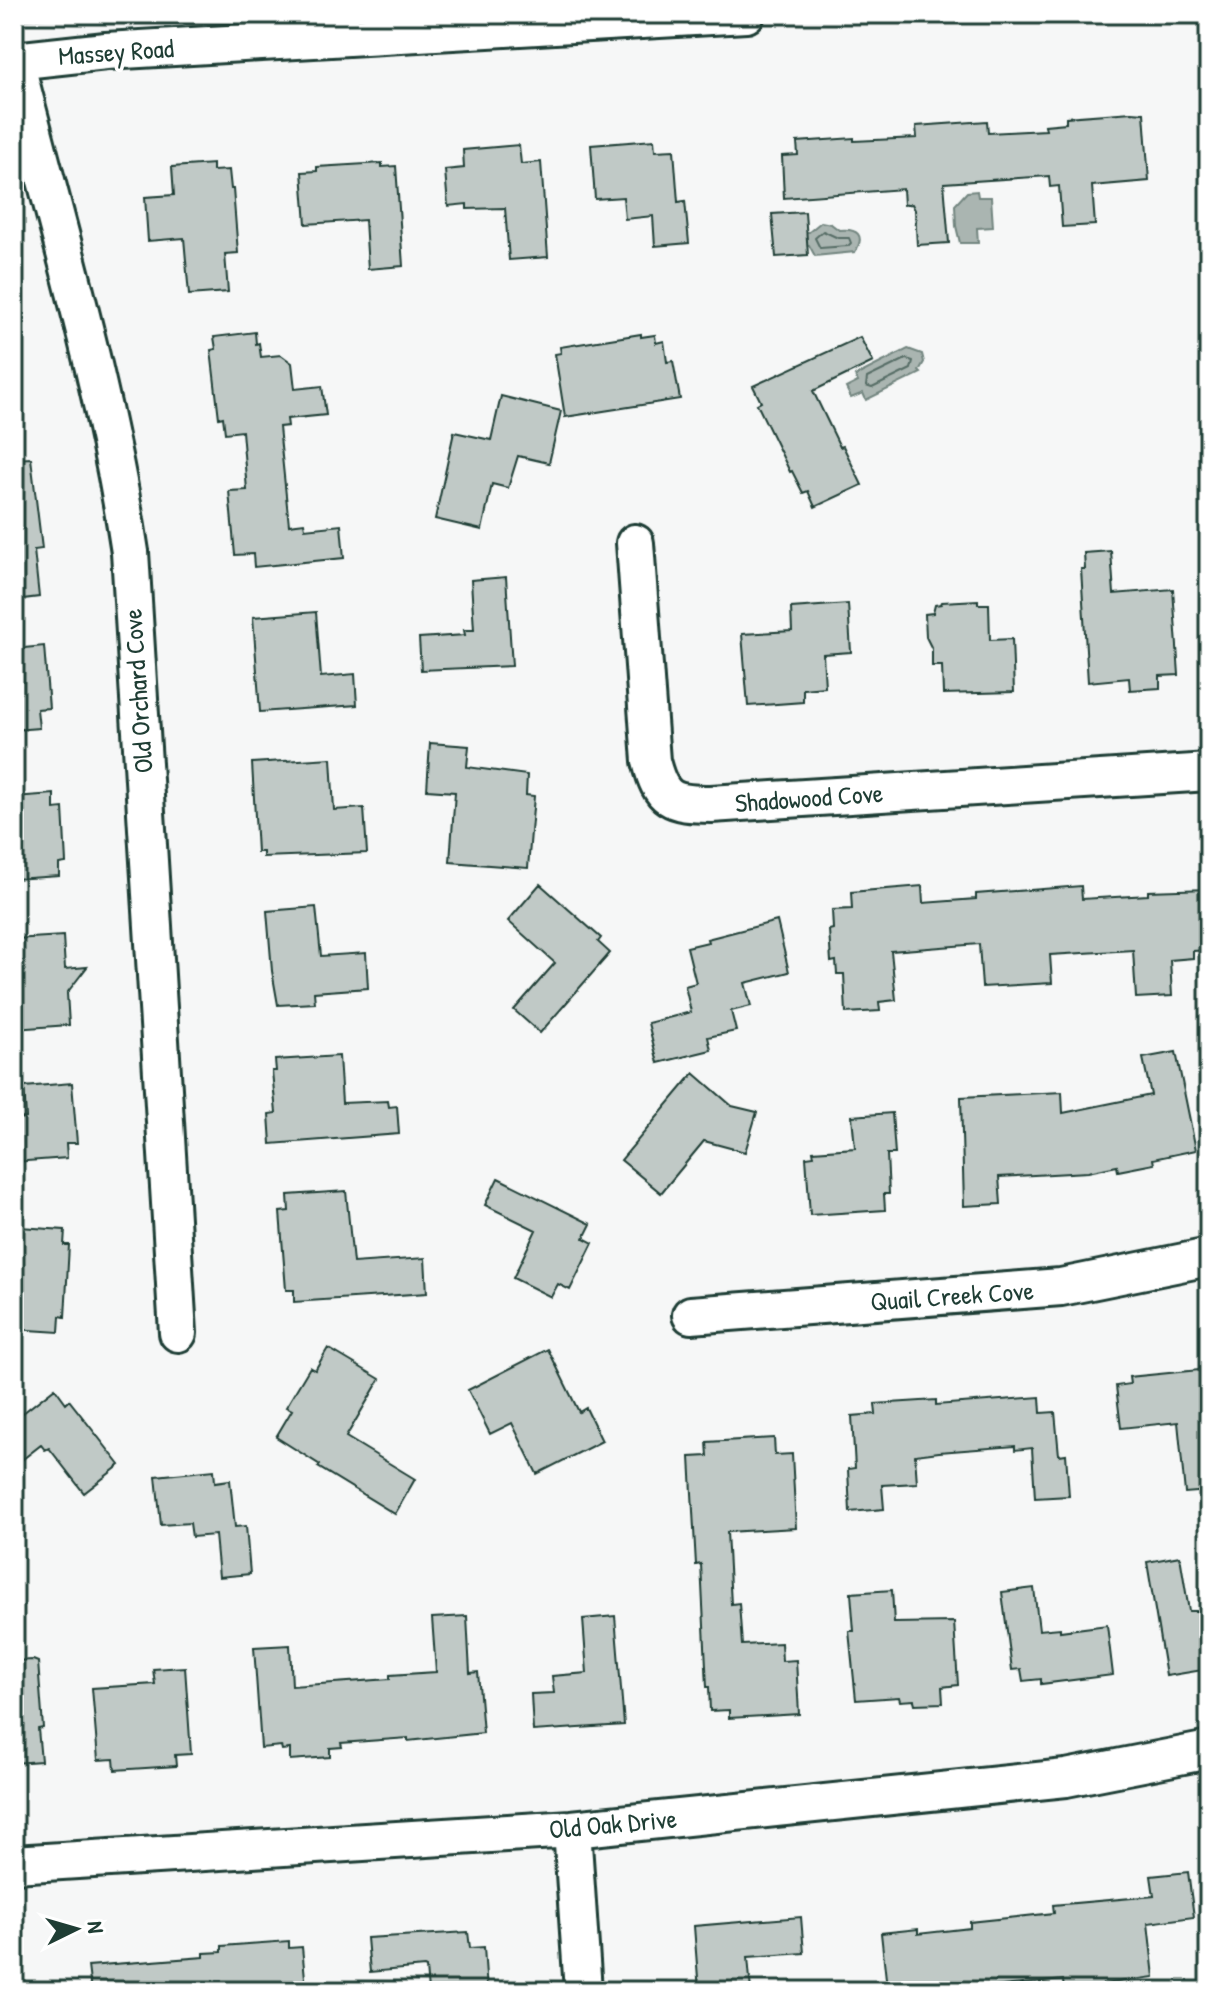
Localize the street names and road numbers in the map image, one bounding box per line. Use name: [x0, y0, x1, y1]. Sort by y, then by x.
street label: Massey Road: [57, 30, 175, 73]
street label: Old Orchard Cove: [114, 608, 161, 774]
street label: Shadowood Cove: [734, 775, 884, 820]
street label: Quail Creek Cove: [869, 1272, 1035, 1319]
street label: Old Oak Drive: [548, 1800, 678, 1847]

